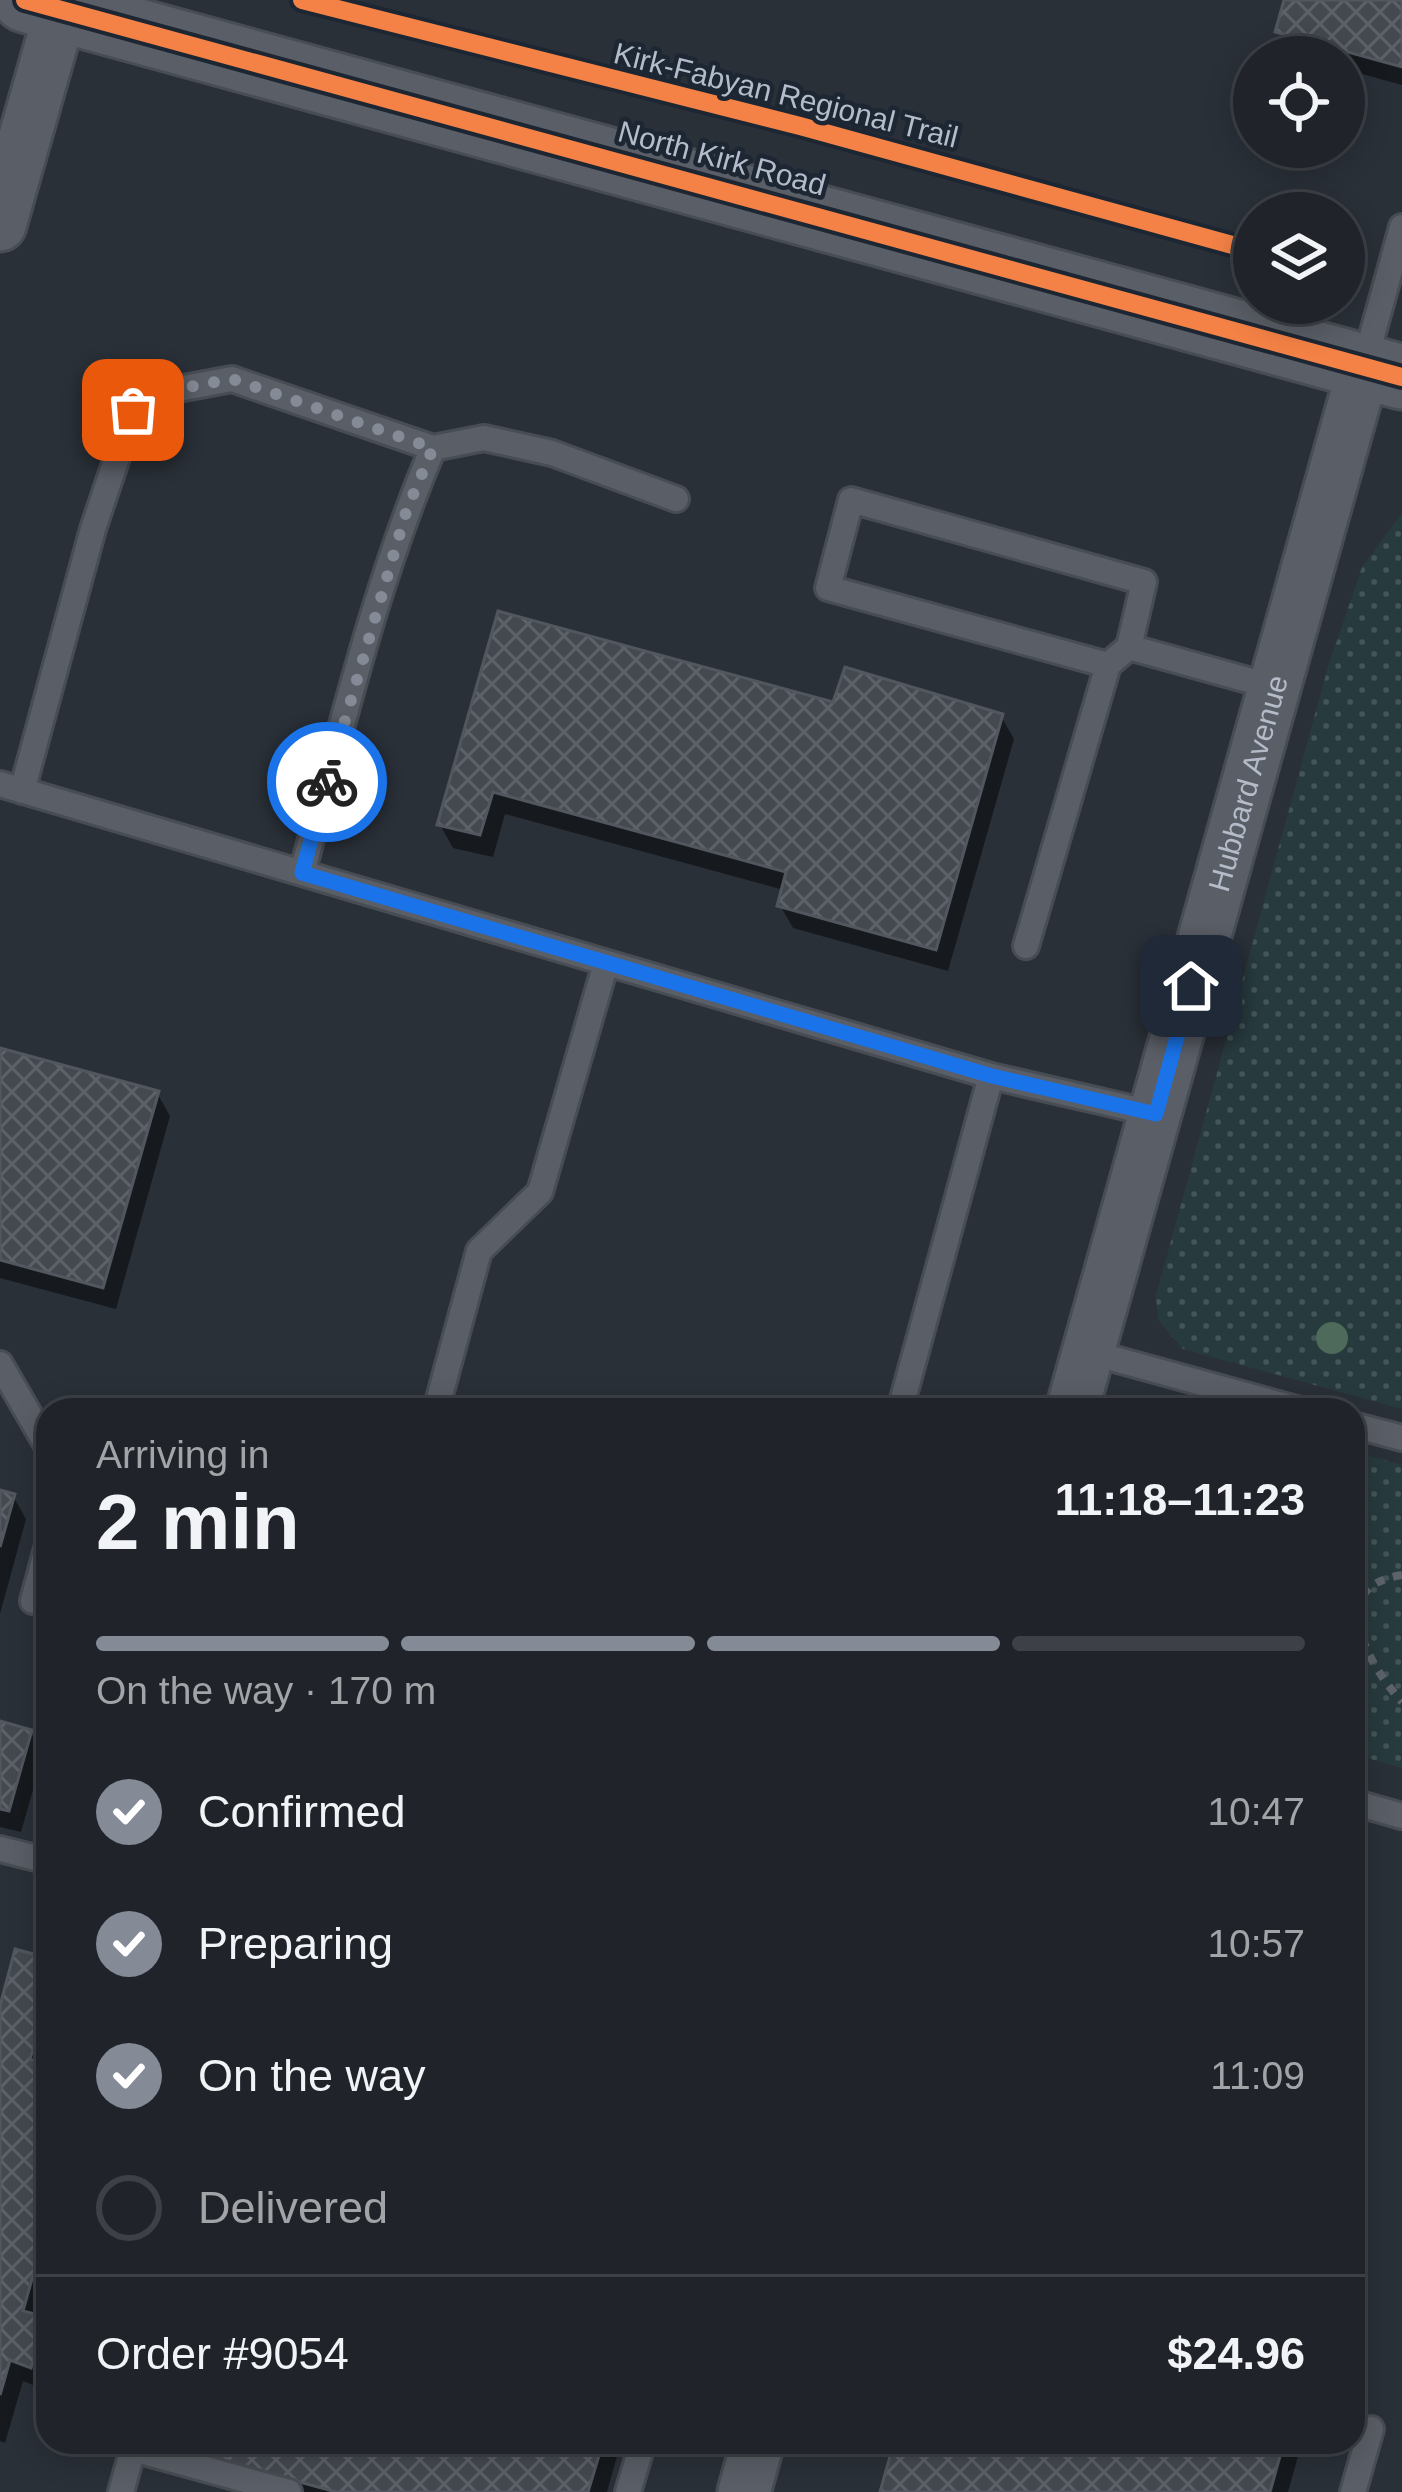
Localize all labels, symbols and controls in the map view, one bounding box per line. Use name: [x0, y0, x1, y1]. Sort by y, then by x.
street label: Kirk-Fabyan Regional Trail: [611, 36, 961, 154]
map controls: [1233, 36, 1365, 324]
button: locate: [1233, 36, 1365, 168]
street label: North Kirk Road: [615, 114, 829, 202]
button: layers: [1233, 192, 1365, 324]
pin: [82, 359, 184, 461]
icon: bag: [100, 377, 166, 443]
street label: Hubbard Avenue: [1202, 671, 1293, 895]
courier: [267, 722, 387, 842]
icon: bike: [294, 749, 360, 815]
pin: [1140, 935, 1242, 1037]
icon: home: [1158, 953, 1224, 1019]
text: Arriving in: [96, 1433, 269, 1476]
text: 11:18–11:23: [1055, 1474, 1305, 1525]
text: 2 min: [96, 1478, 300, 1566]
text: On the way · 170 m: [96, 1669, 436, 1712]
icon: check: [96, 1779, 162, 1845]
text: Confirmed: [198, 1786, 406, 1837]
text: 10:47: [1207, 1790, 1305, 1833]
icon: check: [96, 1911, 162, 1977]
text: Preparing: [198, 1918, 393, 1969]
text: 10:57: [1207, 1922, 1305, 1965]
icon: check: [96, 2043, 162, 2109]
text: On the way: [198, 2050, 426, 2101]
text: 11:09: [1210, 2054, 1305, 2097]
text: Delivered: [198, 2182, 388, 2233]
text: Order #9054: [96, 2328, 349, 2379]
text: $24.96: [1167, 2328, 1305, 2379]

